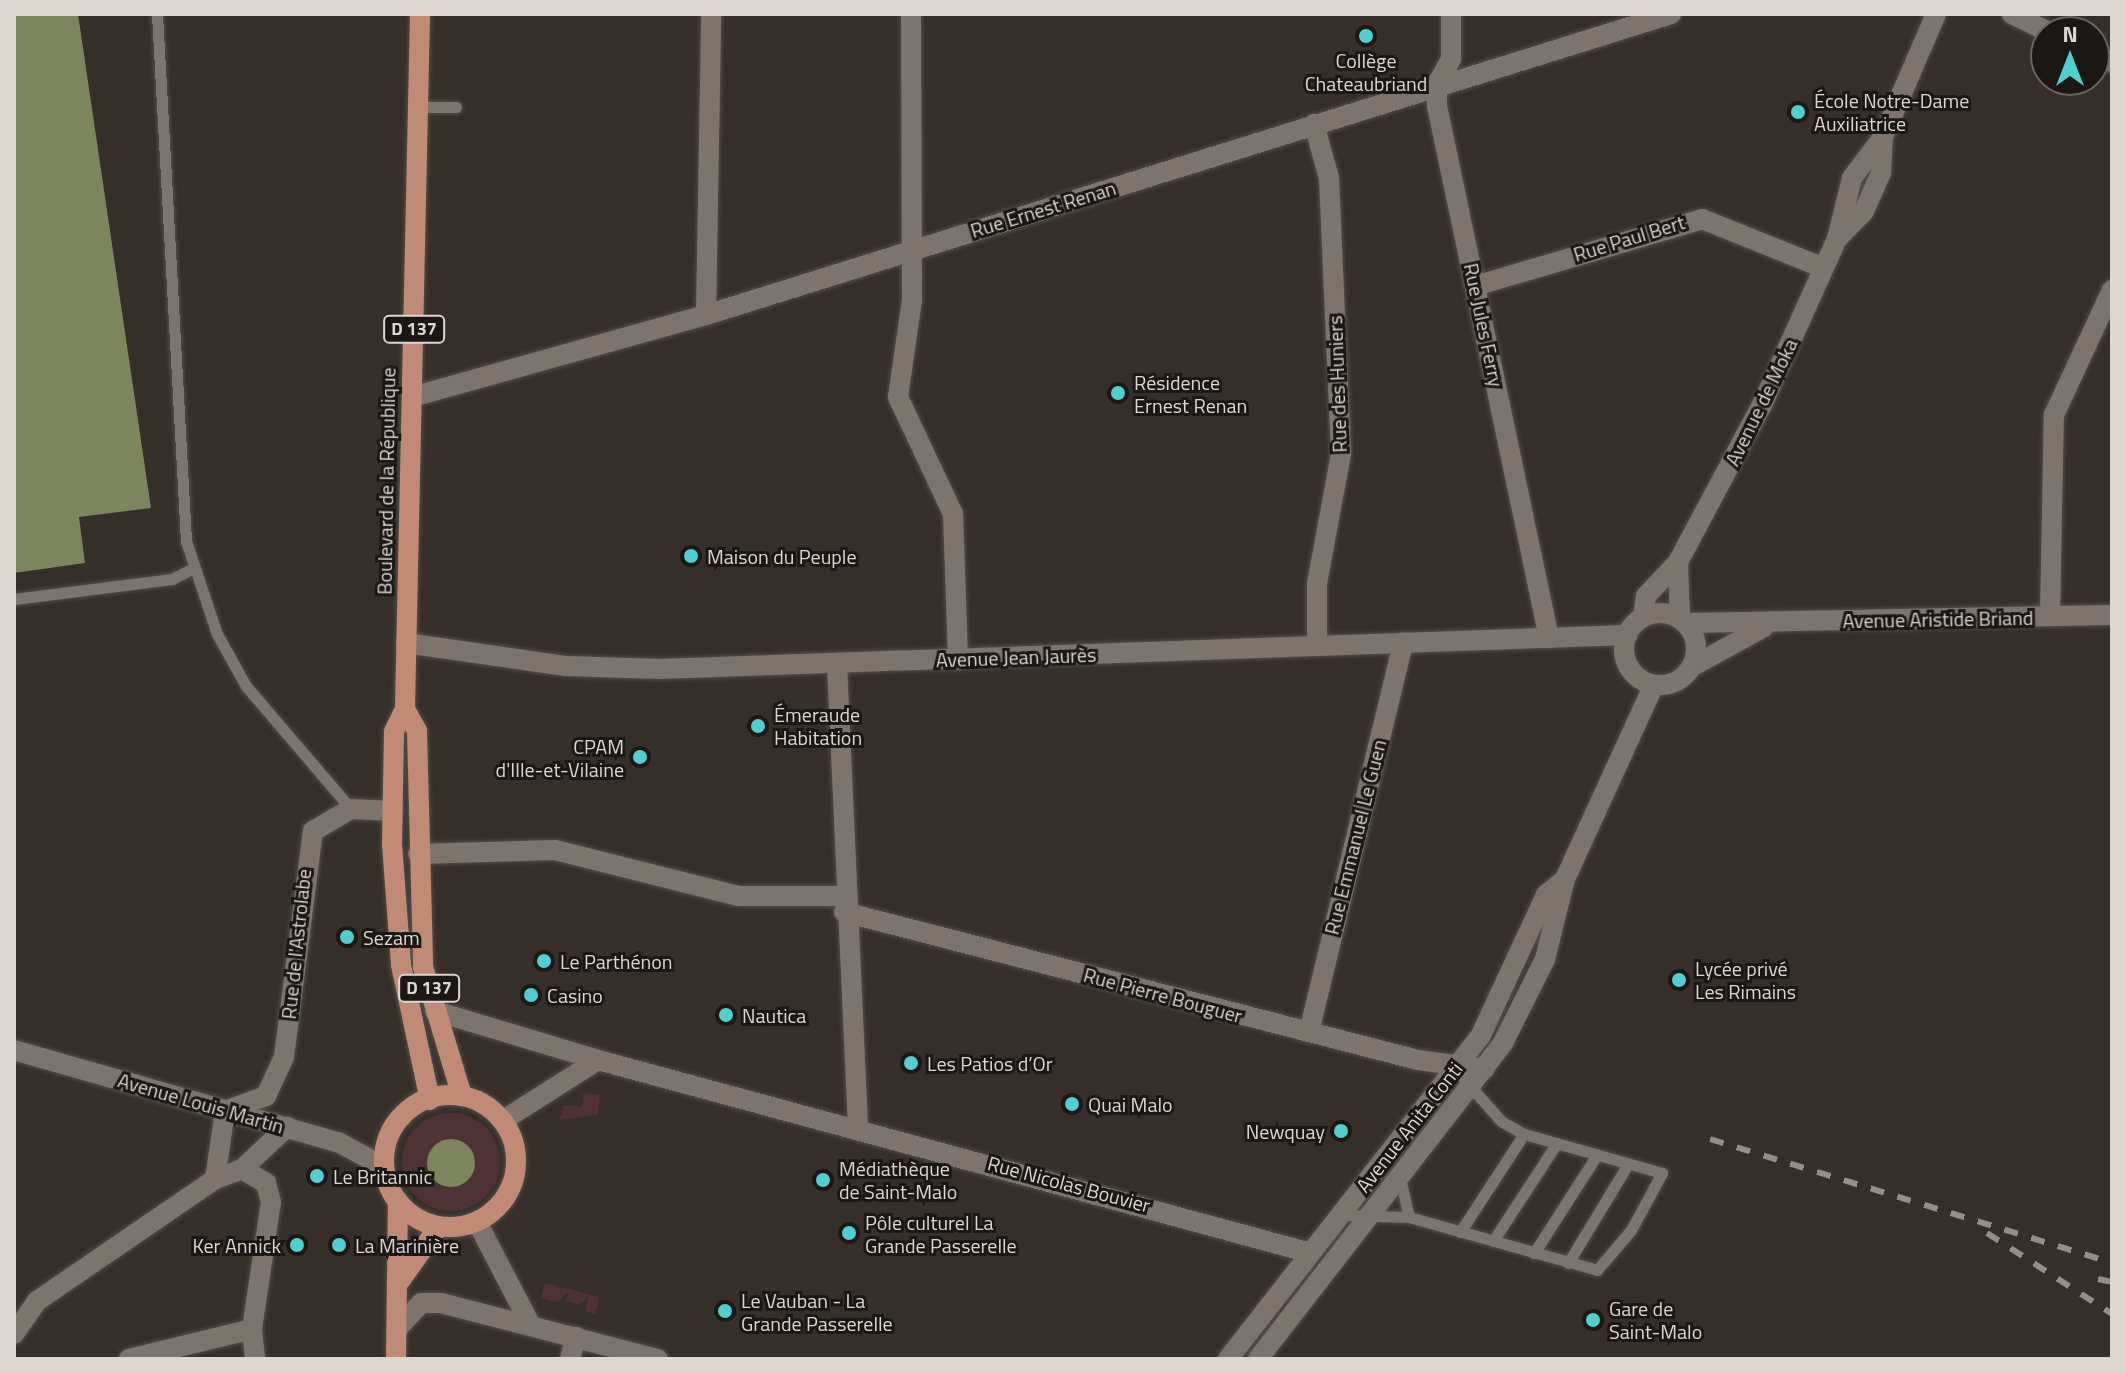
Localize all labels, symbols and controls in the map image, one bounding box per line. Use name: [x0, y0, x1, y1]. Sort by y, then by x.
north arrow: [2030, 16, 2110, 96]
text: N: [2062, 17, 2078, 51]
marker: Collège Chateaubriand: [1357, 27, 1375, 45]
place label: Collège Chateaubriand: [1305, 48, 1427, 95]
place label: École Notre-Dame Auxiliatrice: [1814, 88, 1969, 135]
marker: École Notre-Dame Auxiliatrice: [1789, 103, 1807, 121]
street label: Rue Ernest Renan: [967, 176, 1119, 242]
street label: Rue Paul Bert: [1570, 210, 1688, 266]
street label: Rue Jules Ferry: [1459, 261, 1509, 389]
road number: D 137: [382, 315, 446, 343]
street label: Rue des Huniers: [1323, 315, 1351, 453]
street label: Avenue de Moka: [1720, 334, 1802, 470]
street label: Boulevard de la République: [372, 367, 400, 595]
place label: Résidence Ernest Renan: [1134, 370, 1247, 417]
marker: Résidence Ernest Renan: [1109, 384, 1127, 402]
place label: Maison du Peuple: [707, 544, 857, 568]
marker: Maison du Peuple: [682, 547, 700, 565]
street label: Avenue Aristide Briand: [1842, 605, 2034, 633]
street label: Avenue Jean Jaurès: [935, 642, 1097, 672]
place label: Émeraude Habitation: [774, 702, 862, 749]
marker: Émeraude Habitation: [749, 717, 767, 735]
place label: CPAM d'Ille-et-Vilaine: [496, 734, 624, 781]
street label: Rue Emmanuel Le Guen: [1319, 737, 1391, 937]
marker: CPAM d'Ille-et-Vilaine: [631, 748, 649, 766]
street label: Rue de l'Astrolabe: [276, 868, 316, 1020]
place label: Sezam: [363, 925, 420, 949]
marker: Sezam: [338, 928, 356, 946]
place label: Le Parthénon: [560, 949, 673, 973]
marker: Le Parthénon: [535, 952, 553, 970]
place label: Lycée privé Les Rimains: [1695, 956, 1796, 1003]
street label: Rue Pierre Bouguer: [1081, 962, 1245, 1028]
marker: Lycée privé Les Rimains: [1670, 971, 1688, 989]
road number: D 137: [397, 974, 461, 1002]
place label: Casino: [547, 983, 603, 1007]
marker: Casino: [522, 986, 540, 1004]
place label: Nautica: [742, 1003, 806, 1027]
marker: Nautica: [717, 1006, 735, 1024]
place label: Les Patios d’Or: [927, 1051, 1053, 1075]
marker: Les Patios d’Or: [902, 1054, 920, 1072]
street label: Avenue Anita Conti: [1351, 1057, 1467, 1197]
street label: Avenue Louis Martin: [115, 1068, 287, 1138]
place label: Quai Malo: [1088, 1092, 1173, 1116]
marker: Quai Malo: [1063, 1095, 1081, 1113]
place label: Newquay: [1246, 1119, 1325, 1143]
marker: Newquay: [1332, 1122, 1350, 1140]
street label: Rue Nicolas Bouvier: [985, 1151, 1153, 1217]
place label: Médiathèque de Saint-Malo: [839, 1156, 957, 1203]
place label: Le Britannic: [333, 1164, 432, 1188]
marker: Le Britannic: [308, 1167, 326, 1185]
marker: Médiathèque de Saint-Malo: [814, 1171, 832, 1189]
place label: Pôle culturel La Grande Passerelle: [865, 1210, 1017, 1257]
marker: Pôle culturel La Grande Passerelle: [840, 1224, 858, 1242]
place label: Ker Annick: [192, 1233, 281, 1257]
place label: La Marinière: [355, 1233, 459, 1257]
marker: Ker Annick: [288, 1236, 306, 1254]
marker: La Marinière: [330, 1236, 348, 1254]
place label: Le Vauban - La Grande Passerelle: [741, 1288, 893, 1335]
place label: Gare de Saint-Malo: [1609, 1296, 1702, 1343]
marker: Le Vauban - La Grande Passerelle: [716, 1302, 734, 1320]
marker: Gare de Saint-Malo: [1584, 1311, 1602, 1329]

